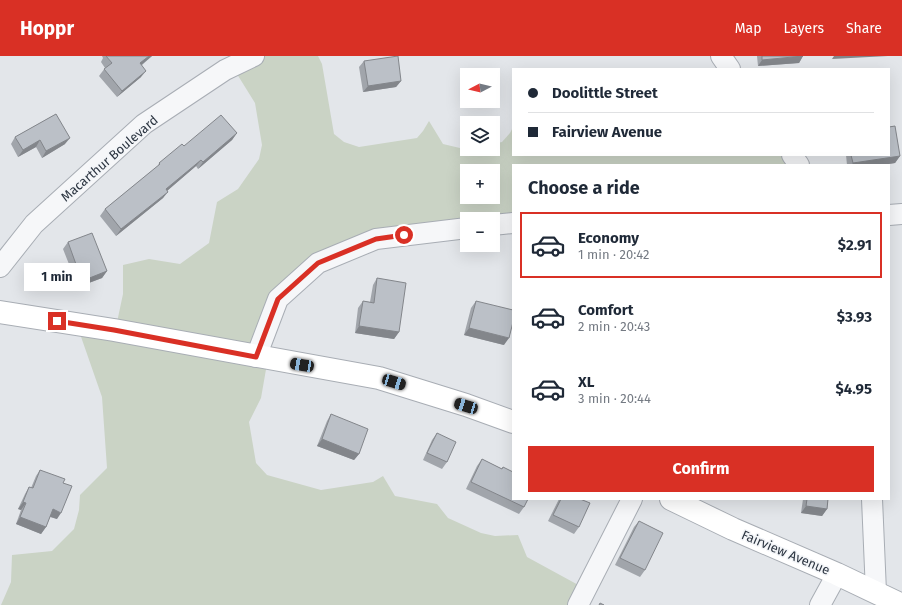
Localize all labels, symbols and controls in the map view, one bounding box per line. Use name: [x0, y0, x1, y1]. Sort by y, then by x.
text: Hoppr: [20, 17, 74, 40]
text: Map: [735, 20, 761, 37]
text: Layers: [783, 20, 824, 37]
text: Share: [846, 20, 882, 37]
north arrow: [460, 68, 500, 108]
map controls: [460, 68, 500, 252]
text: Doolittle Street: [552, 84, 658, 102]
street label: Macarthur Boulevard: [58, 112, 161, 204]
button: layers: [460, 116, 500, 156]
text: Fairview Avenue: [552, 123, 662, 141]
button: +: [460, 164, 500, 204]
text: Choose a ride: [528, 177, 640, 199]
button: −: [460, 212, 500, 252]
route start: [395, 226, 413, 244]
icon: car: [530, 227, 566, 263]
text: Economy: [578, 229, 639, 247]
text: $2.91: [838, 236, 872, 254]
text: 1 min · 20:42: [578, 247, 649, 262]
callout: 1 min: [24, 263, 90, 291]
text: 1 min: [41, 269, 73, 284]
icon: car: [530, 299, 566, 335]
text: Comfort: [578, 301, 634, 319]
text: $3.93: [837, 308, 872, 326]
route end: [48, 312, 66, 330]
text: 2 min · 20:43: [578, 319, 650, 334]
car: [289, 357, 315, 373]
icon: car: [530, 371, 566, 407]
car: [381, 373, 407, 391]
text: XL: [578, 373, 594, 391]
text: $4.95: [836, 380, 872, 398]
text: 3 min · 20:44: [578, 391, 651, 406]
car: [453, 397, 479, 415]
button: Confirm: [528, 446, 874, 492]
street label: Fairview Avenue: [739, 527, 832, 578]

